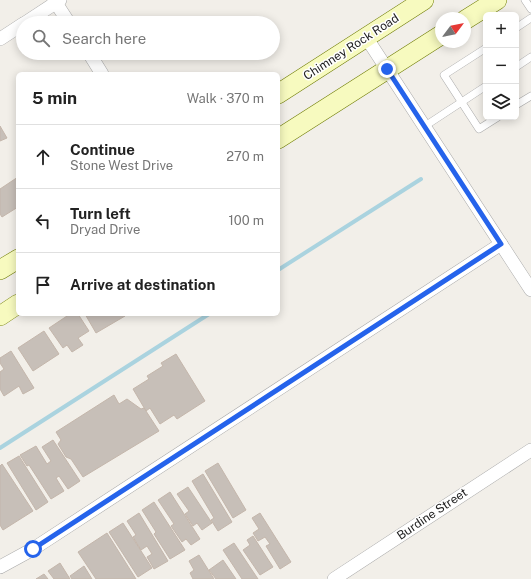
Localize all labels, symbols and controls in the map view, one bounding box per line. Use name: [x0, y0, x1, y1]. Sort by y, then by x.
street label: Chimney Rock Road: [301, 11, 401, 83]
north arrow: [435, 12, 471, 48]
map controls: [483, 12, 519, 120]
button: +: [483, 12, 519, 48]
search box: [16, 16, 280, 60]
icon: search: [30, 27, 52, 49]
text: Search here: [62, 30, 146, 47]
button: −: [483, 48, 519, 84]
route end: [378, 60, 396, 78]
button: layers: [483, 84, 519, 120]
text: 5 min: [32, 88, 77, 108]
text: Walk · 370 m: [187, 91, 264, 106]
text: Continue: [70, 141, 135, 158]
icon: ahead: [32, 146, 54, 168]
text: 270 m: [226, 149, 264, 164]
text: Stone West Drive: [70, 158, 173, 173]
text: Turn left: [70, 205, 131, 222]
icon: left: [32, 210, 54, 232]
text: 100 m: [228, 213, 264, 228]
text: Dryad Drive: [70, 222, 140, 237]
icon: arrive: [32, 274, 54, 296]
text: Arrive at destination: [70, 276, 215, 293]
street label: Burdine Street: [394, 485, 470, 543]
route start: [24, 540, 42, 558]

